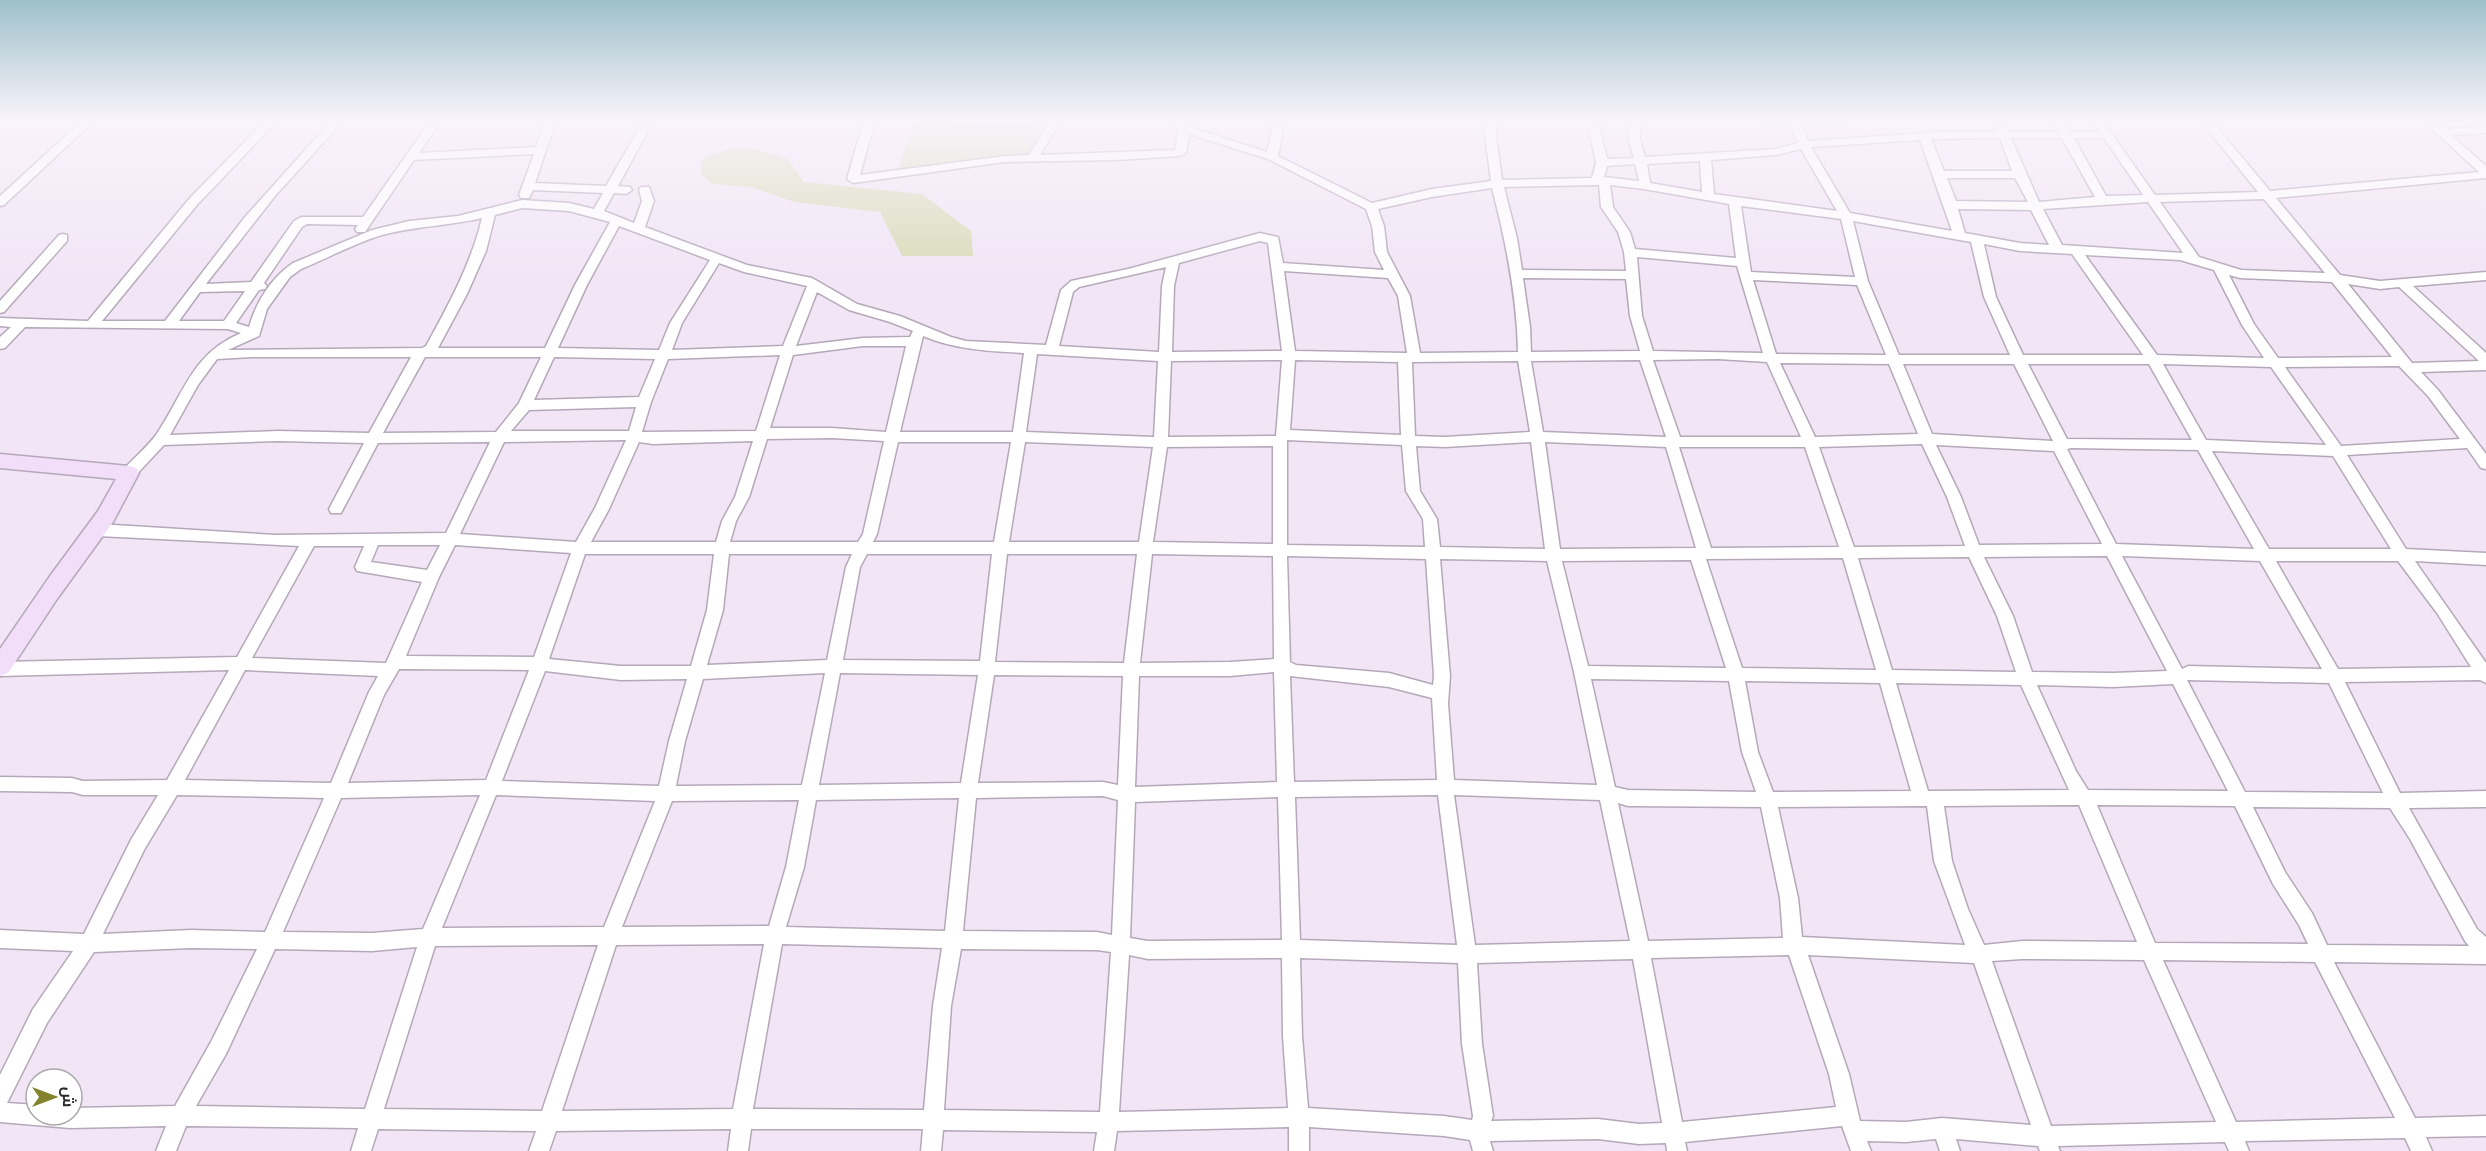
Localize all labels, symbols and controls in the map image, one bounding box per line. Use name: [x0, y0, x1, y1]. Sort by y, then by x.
north arrow: [24, 1067, 84, 1127]
text: ش: [59, 1087, 77, 1107]

